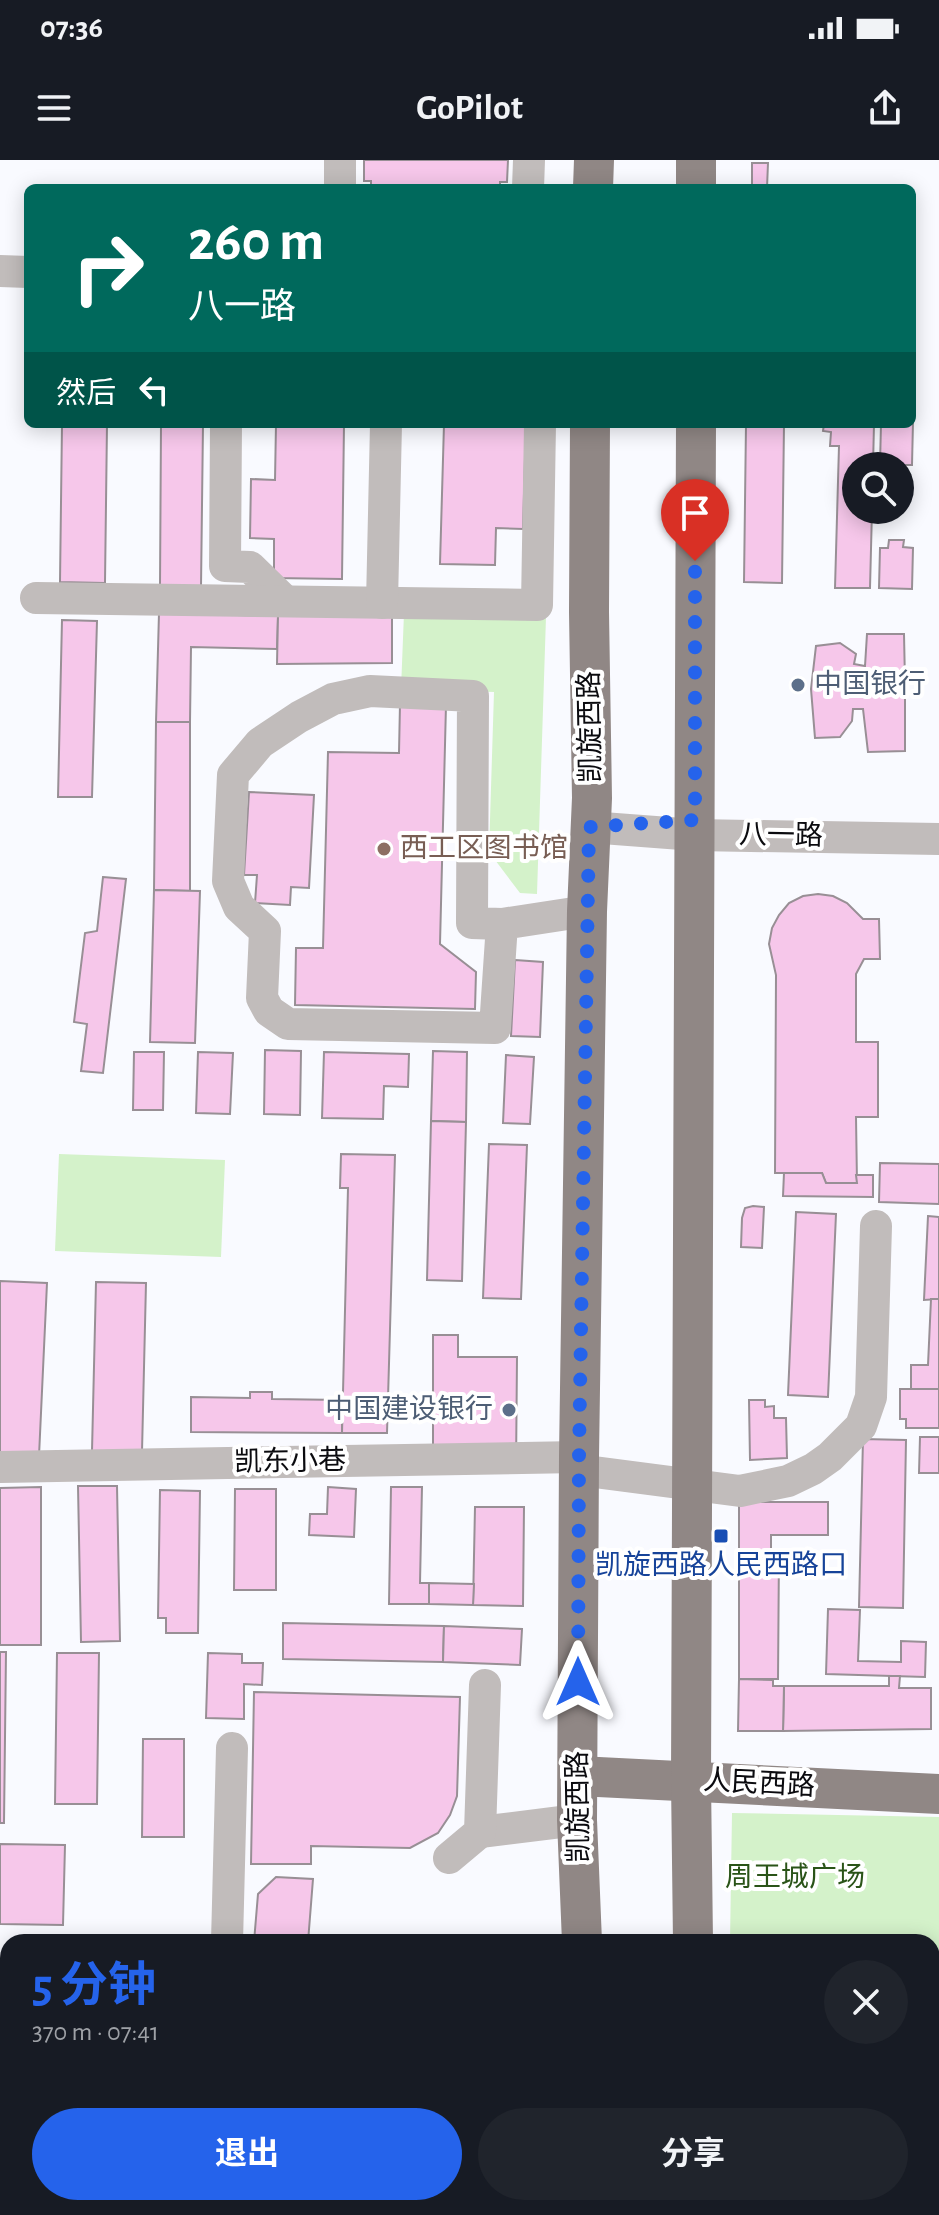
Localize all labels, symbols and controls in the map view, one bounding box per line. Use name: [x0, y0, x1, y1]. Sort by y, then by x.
text: 07:36: [40, 13, 103, 43]
icon: menu: [32, 86, 76, 130]
icon: share: [863, 86, 907, 130]
text: GoPilot: [416, 90, 523, 126]
text: 260 m: [188, 214, 324, 270]
icon: right: [56, 216, 160, 320]
text: 八一路: [188, 289, 296, 325]
icon: left: [132, 368, 176, 412]
text: 然后: [56, 379, 116, 409]
map controls: [842, 452, 914, 524]
button: search: [842, 452, 914, 524]
pin: [661, 479, 729, 561]
icon: arrive: [673, 491, 717, 535]
place label: 中国银行: [814, 669, 926, 699]
street label: 凯旋西路: [574, 671, 606, 783]
marker: 中国银行: [789, 676, 807, 694]
street label: 八一路: [739, 819, 823, 851]
place label: 西工区图书馆: [400, 833, 568, 863]
marker: 西工区图书馆: [375, 840, 393, 858]
place label: 中国建设银行: [325, 1394, 493, 1424]
marker: 中国建设银行: [500, 1401, 518, 1419]
street label: 凯东小巷: [234, 1445, 346, 1477]
marker: 凯旋西路人民西路口: [712, 1527, 730, 1545]
place label: 凯旋西路人民西路口: [595, 1550, 847, 1580]
position arrow: [536, 1640, 620, 1724]
street label: 凯旋西路: [562, 1751, 594, 1863]
street label: 人民西路: [702, 1765, 816, 1801]
park label: 周王城广场: [725, 1862, 865, 1892]
button: close: [824, 1960, 908, 2044]
text: 5 分钟: [32, 1963, 156, 2011]
text: 370 m · 07:41: [32, 2019, 159, 2045]
button: 退出: [32, 2108, 462, 2200]
button: 分享: [478, 2108, 908, 2200]

